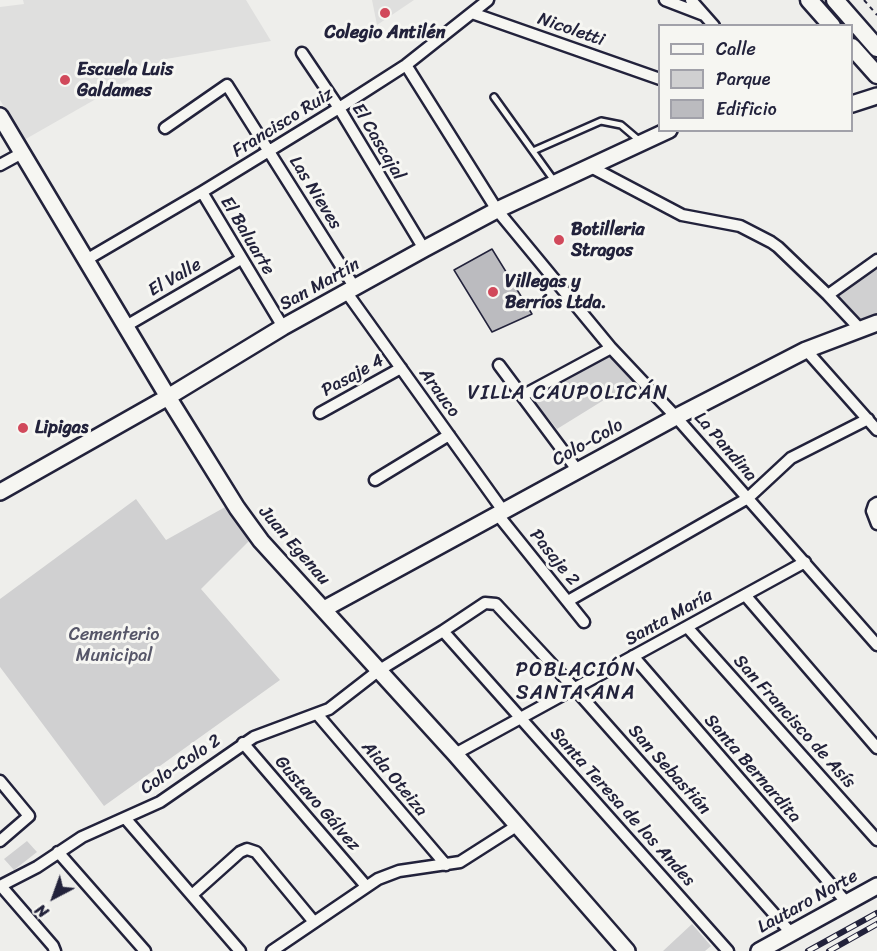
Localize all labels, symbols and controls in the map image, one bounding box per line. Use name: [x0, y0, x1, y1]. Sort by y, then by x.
marker: Colegio Antilén: [378, 6, 392, 20]
street label: Nicoletti: [535, 9, 607, 51]
place label: Colegio Antilén: [324, 22, 446, 44]
legend: [658, 24, 853, 132]
text: Calle: [716, 33, 756, 65]
place label: Escuela Luis Galdames: [77, 59, 173, 101]
text: Parque: [716, 63, 770, 95]
marker: Escuela Luis Galdames: [58, 73, 72, 87]
street label: Francisco Ruiz: [229, 83, 337, 163]
text: Edificio: [716, 93, 777, 125]
street label: El Cascajal: [347, 100, 409, 184]
street label: Las Nieves: [284, 152, 346, 234]
street label: El Baluarte: [215, 193, 279, 279]
place label: Botilleria Stragos: [571, 219, 645, 262]
marker: Botilleria Stragos: [552, 233, 566, 247]
street label: El Valle: [145, 254, 205, 302]
street label: San Martín: [276, 254, 364, 316]
place label: Villegas y Berríos Ltda.: [505, 271, 607, 314]
marker: Villegas y Berríos Ltda.: [486, 285, 500, 299]
street label: Pasaje 4: [318, 350, 388, 402]
street label: Arauco: [414, 364, 464, 422]
district label: VILLA CAUPOLICÁN: [468, 382, 668, 406]
street label: La Pandina: [689, 408, 761, 486]
street label: Colo-Colo: [549, 415, 627, 471]
place label: Lipigas: [35, 417, 88, 439]
marker: Lipigas: [16, 421, 30, 435]
street label: Juan Egenau: [254, 502, 334, 590]
street label: Pasaje 2: [525, 525, 583, 591]
street label: Santa María: [621, 585, 717, 651]
park label: Cementerio Municipal: [69, 624, 159, 666]
street label: San Francisco de Asís: [728, 651, 860, 793]
district label: POBLACIÓN SANTA ANA: [516, 659, 636, 706]
street label: Santa Bernardita: [699, 710, 805, 828]
street label: San Sebastián: [623, 721, 715, 819]
street label: Santa Teresa de los Andes: [545, 723, 699, 891]
street label: Colo-Colo 2: [137, 730, 225, 800]
street label: Aida Oteiza: [356, 737, 432, 821]
street label: Gustavo Gálvez: [270, 752, 364, 856]
street label: Lautaro Norte: [754, 866, 862, 938]
north arrow: [24, 867, 84, 927]
text: N: [28, 896, 56, 926]

